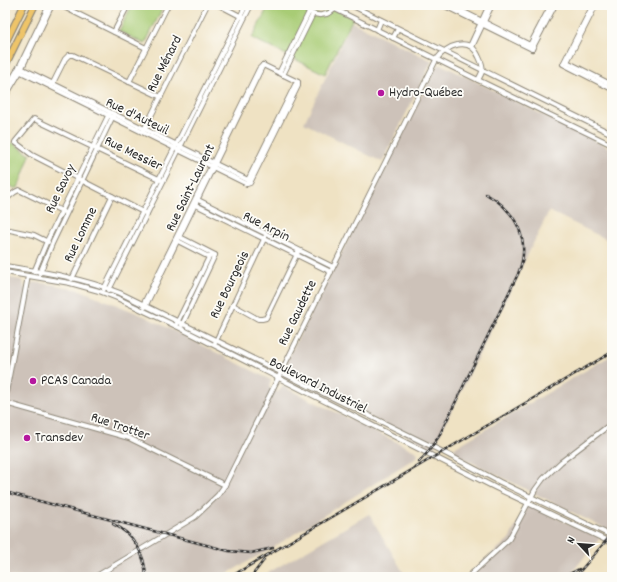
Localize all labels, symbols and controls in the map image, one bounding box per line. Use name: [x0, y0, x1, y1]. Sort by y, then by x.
street label: Rue Ménard: [142, 32, 188, 96]
place label: Hydro-Québec: [389, 83, 463, 103]
marker: Hydro-Québec: [376, 88, 386, 98]
street label: Rue d'Auteuil: [102, 93, 173, 141]
street label: Rue Messier: [101, 131, 166, 177]
street label: Rue Saint-Laurent: [161, 141, 221, 235]
street label: Rue Savoy: [40, 161, 82, 217]
street label: Rue Lomme: [59, 204, 103, 266]
street label: Rue Arpin: [239, 207, 293, 247]
street label: Rue Bourgeois: [205, 248, 255, 322]
street label: Rue Gaudette: [273, 277, 323, 349]
street label: Boulevard Industriel: [266, 353, 371, 420]
place label: PCAS Canada: [41, 371, 111, 391]
marker: PCAS Canada: [28, 376, 38, 386]
street label: Rue Trotter: [88, 408, 153, 447]
place label: Transdev: [35, 428, 83, 448]
marker: Transdev: [22, 433, 32, 443]
north arrow: [559, 524, 599, 564]
text: N: [563, 534, 580, 546]

